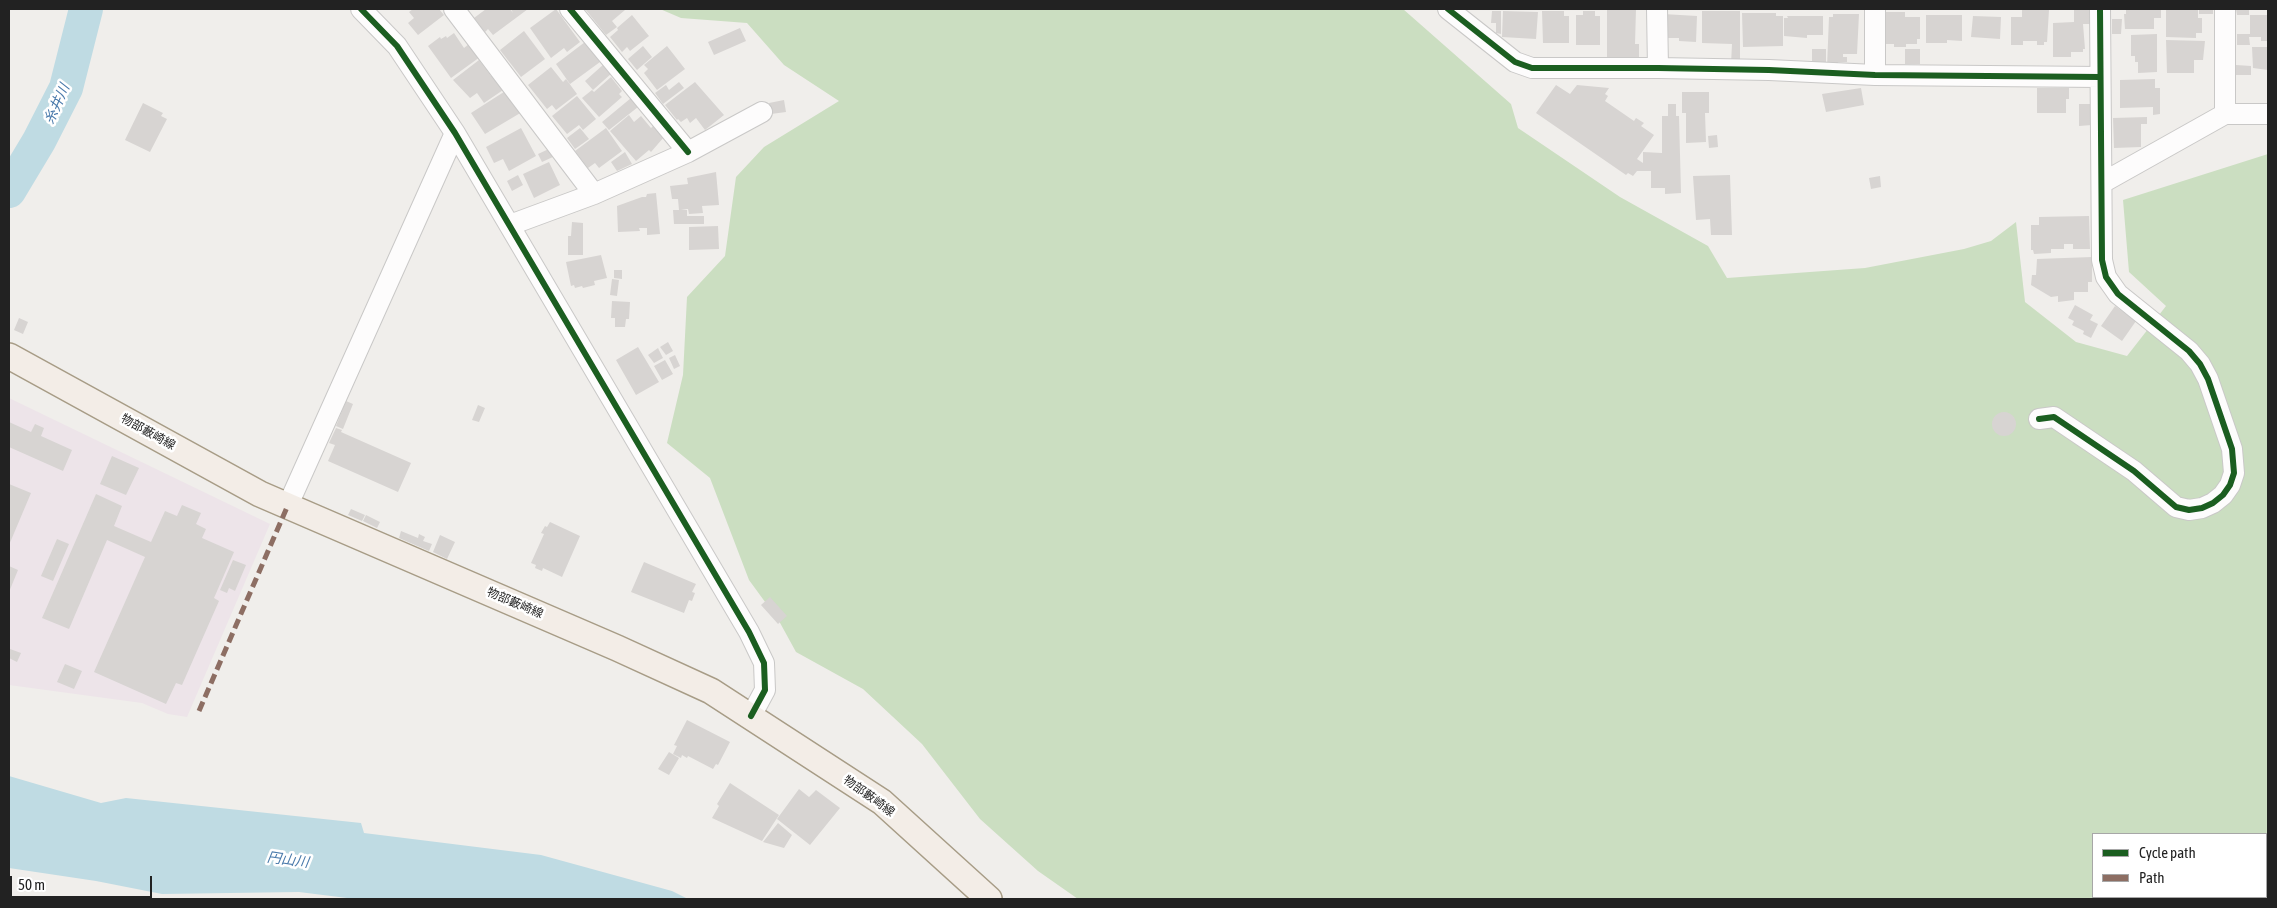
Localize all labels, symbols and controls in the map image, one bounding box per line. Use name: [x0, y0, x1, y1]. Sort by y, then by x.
water label: 糸井川: [41, 81, 73, 127]
street label: 物部藪崎線: [118, 411, 178, 453]
street label: 物部藪崎線: [485, 585, 545, 621]
street label: 物部藪崎線: [840, 773, 898, 819]
legend: [2092, 833, 2267, 898]
text: Cycle path: [2139, 844, 2196, 861]
water label: 円山川: [266, 849, 310, 871]
scale bar: [12, 866, 155, 898]
text: Path: [2139, 869, 2165, 886]
text: 50 m: [18, 876, 45, 893]

